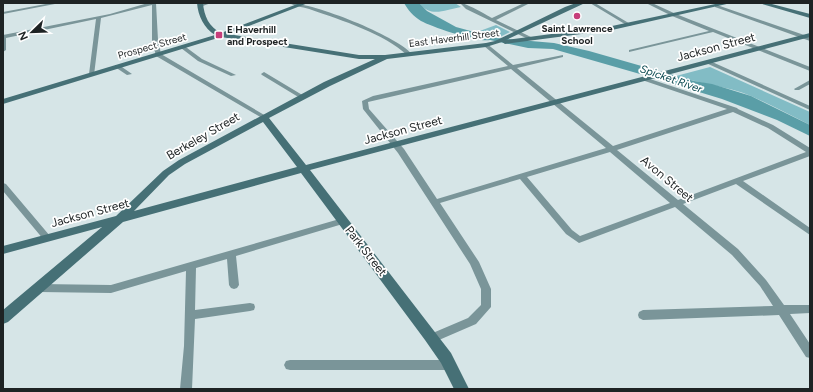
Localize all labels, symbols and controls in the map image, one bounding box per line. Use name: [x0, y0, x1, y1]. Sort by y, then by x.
marker: Saint Lawrence School: [572, 11, 582, 21]
north arrow: [12, 12, 52, 52]
place label: Saint Lawrence School: [541, 22, 613, 47]
place label: E Haverhill and Prospect: [227, 23, 288, 48]
street label: East Haverhill Street: [408, 26, 500, 50]
text: N: [16, 29, 31, 42]
street label: Prospect Street: [116, 30, 188, 62]
marker: E Haverhill and Prospect: [214, 30, 224, 40]
street label: Jackson Street: [675, 30, 757, 64]
water label: Spicket River: [638, 62, 705, 96]
street label: Berkeley Street: [164, 109, 242, 163]
street label: Jackson Street: [362, 113, 444, 147]
street label: Avon Street: [638, 153, 696, 205]
street label: Jackson Street: [49, 196, 131, 230]
street label: Park Street: [342, 223, 390, 279]

